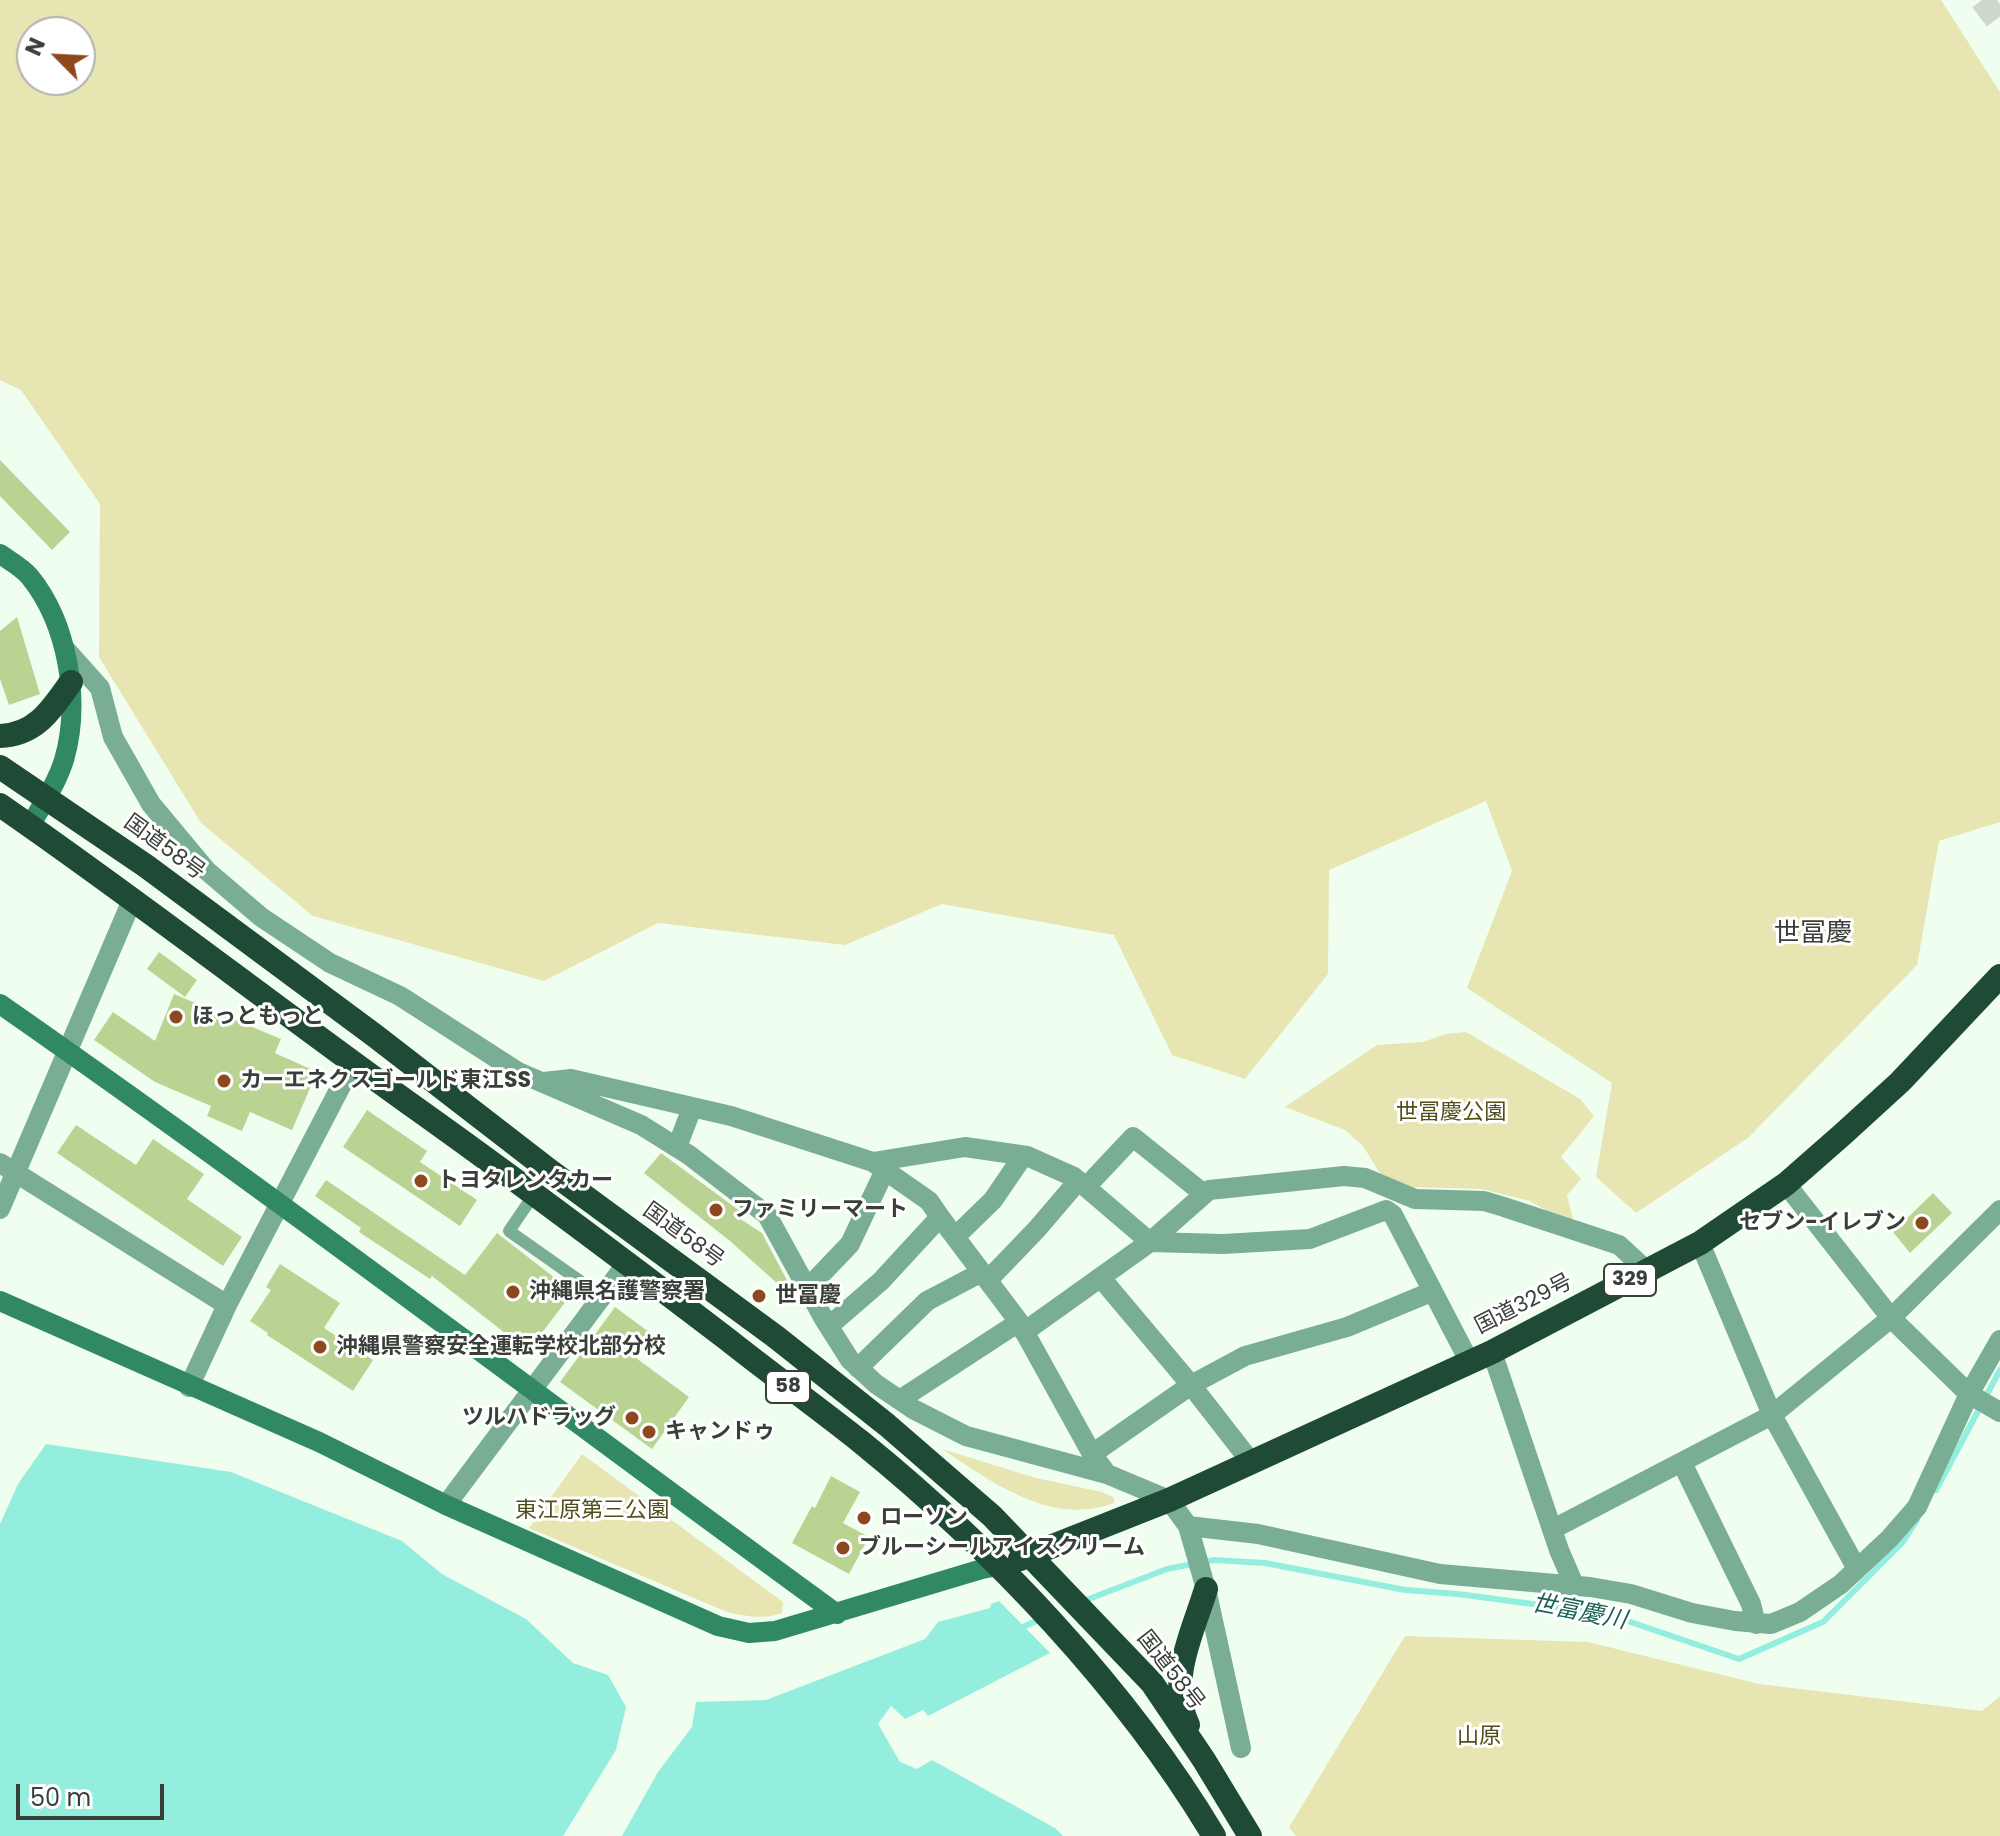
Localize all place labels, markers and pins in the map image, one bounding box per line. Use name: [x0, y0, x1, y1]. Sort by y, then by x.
place label: ほっともっと: [192, 1004, 324, 1030]
marker: ほっともっと: [167, 1008, 185, 1026]
place label: カーエネクスゴールド東江SS: [240, 1068, 531, 1094]
marker: カーエネクスゴールド東江SS: [215, 1072, 233, 1090]
place label: トヨタレンタカー: [437, 1168, 613, 1194]
marker: トヨタレンタカー: [412, 1172, 430, 1190]
place label: ファミリーマート: [732, 1197, 908, 1223]
marker: ファミリーマート: [707, 1201, 725, 1219]
place label: セブン-イレブン: [1739, 1210, 1906, 1236]
marker: セブン-イレブン: [1913, 1214, 1931, 1232]
place label: 沖縄県名護警察署: [529, 1279, 705, 1305]
marker: 沖縄県名護警察署: [504, 1283, 522, 1301]
place label: 世冨慶: [775, 1283, 841, 1309]
marker: 世冨慶: [750, 1287, 768, 1305]
place label: 沖縄県警察安全運転学校北部分校: [336, 1334, 666, 1360]
marker: 沖縄県警察安全運転学校北部分校: [311, 1338, 329, 1356]
place label: ツルハドラッグ: [462, 1405, 616, 1431]
marker: ツルハドラッグ: [623, 1409, 641, 1427]
place label: キャンドゥ: [665, 1419, 775, 1445]
marker: キャンドゥ: [640, 1423, 658, 1441]
place label: ローソン: [880, 1505, 968, 1531]
marker: ローソン: [855, 1509, 873, 1527]
place label: ブルーシールアイスクリーム: [859, 1535, 1145, 1561]
marker: ブルーシールアイスクリーム: [834, 1539, 852, 1557]

